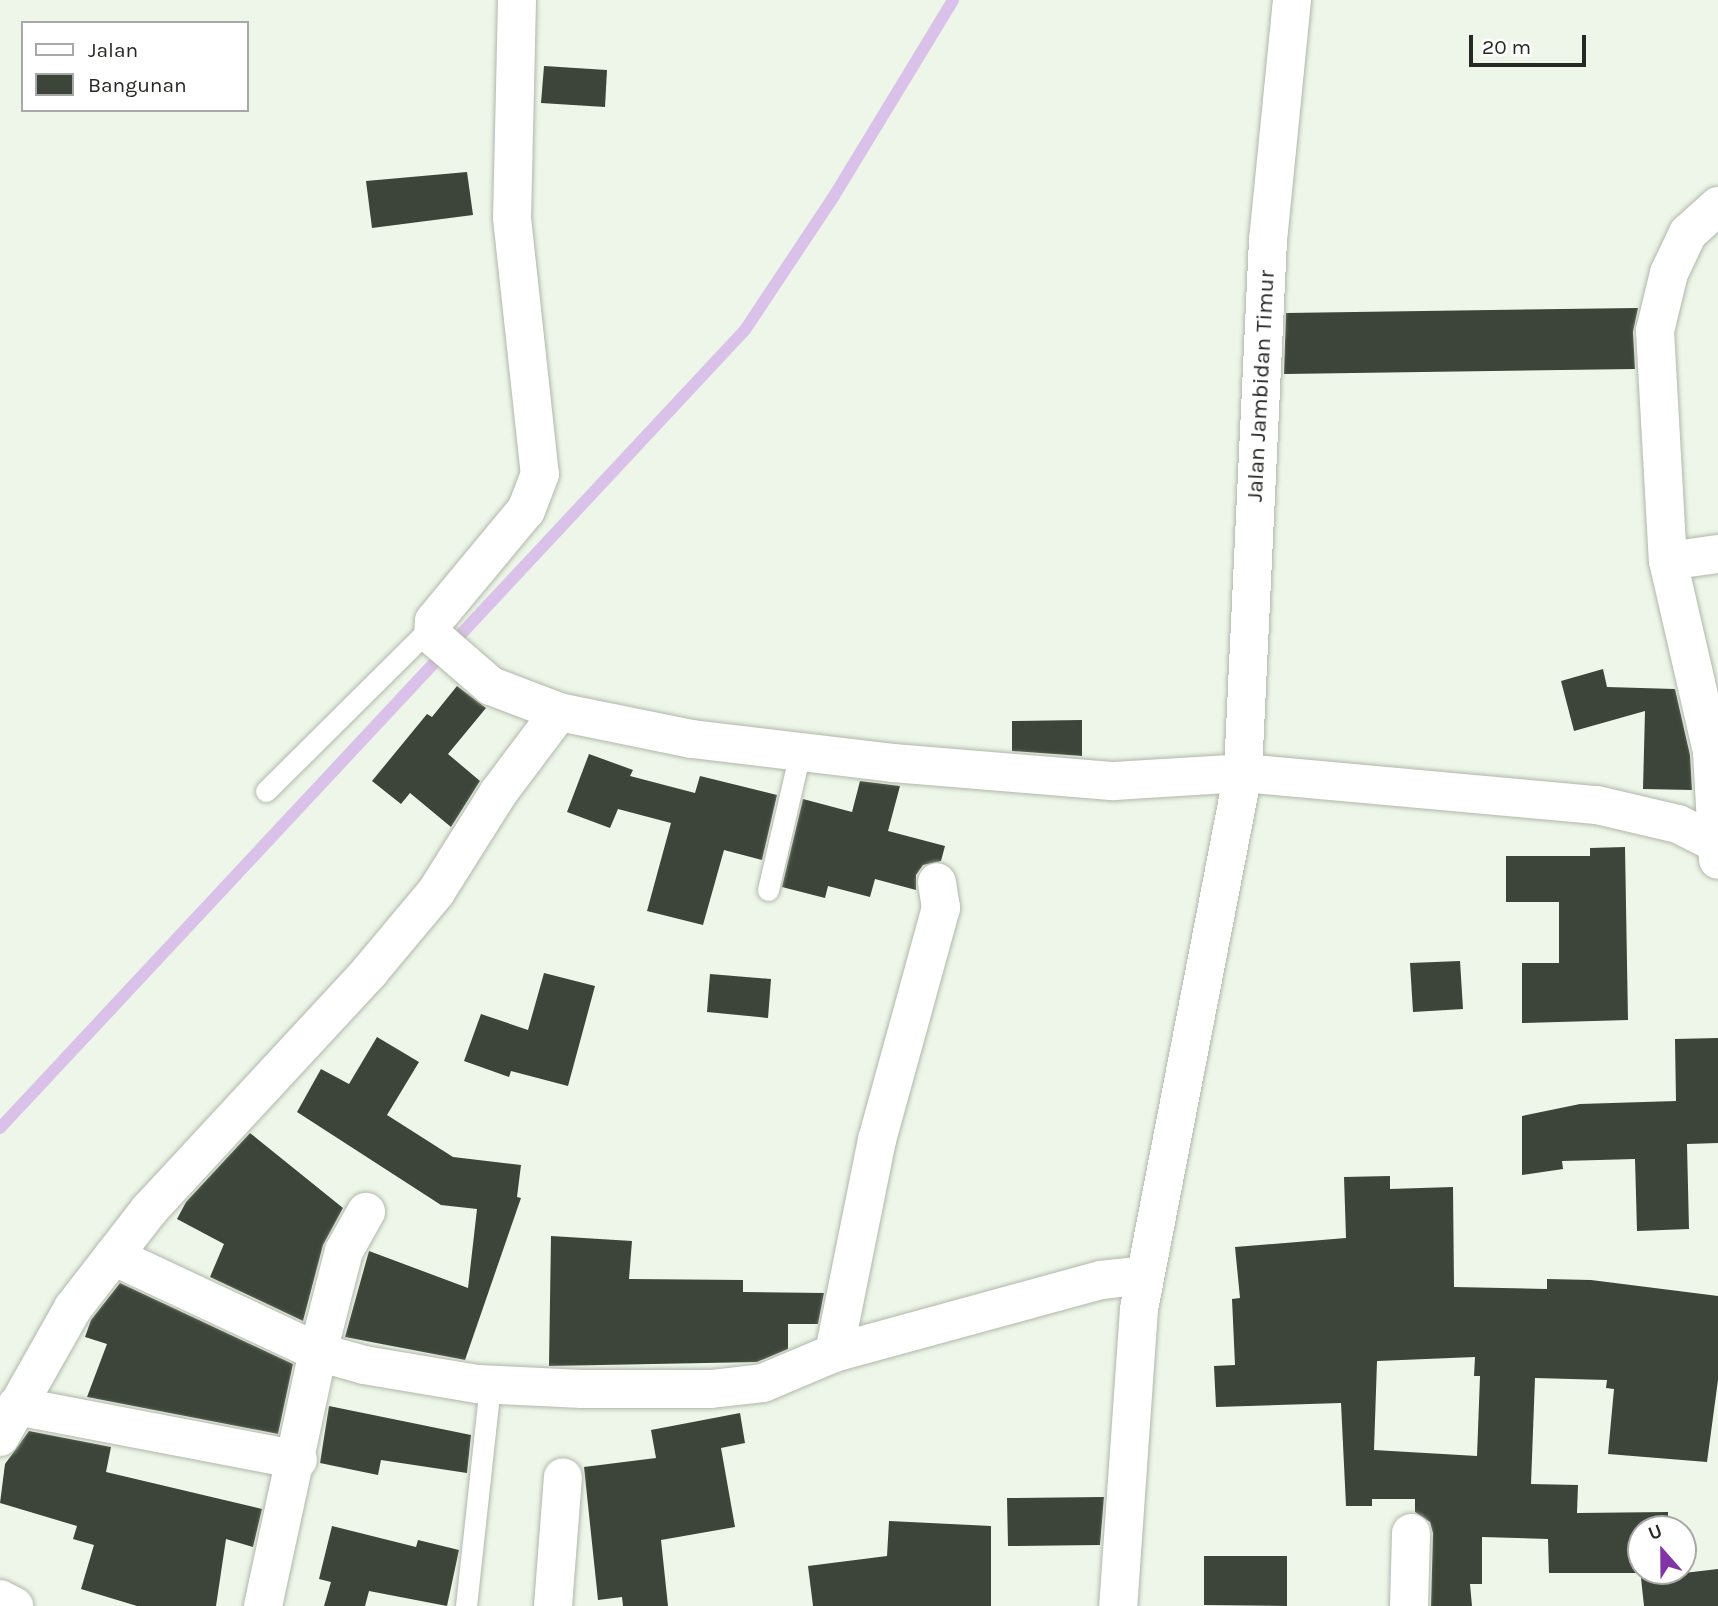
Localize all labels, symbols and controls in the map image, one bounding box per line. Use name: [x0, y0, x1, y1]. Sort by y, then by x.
legend: [21, 21, 248, 112]
scale bar: [1473, 21, 1590, 65]
text: 20 m: [1482, 35, 1531, 59]
text: Jalan: [88, 38, 138, 62]
text: Bangunan: [88, 73, 187, 97]
street label: Jalan Jambidan Timur: [1241, 269, 1281, 503]
north arrow: [1627, 1515, 1697, 1585]
text: U: [1645, 1520, 1665, 1545]

